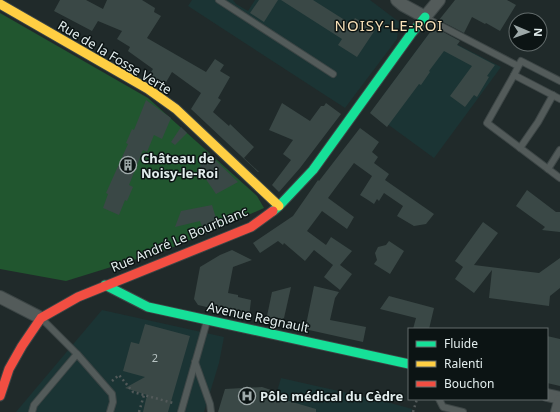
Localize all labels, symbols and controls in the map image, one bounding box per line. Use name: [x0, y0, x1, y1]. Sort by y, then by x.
north arrow: [508, 12, 548, 52]
district label: NOISY-LE-ROI: [335, 15, 443, 35]
street label: Rue de la Fosse Verte: [55, 16, 175, 98]
text: N: [531, 28, 546, 37]
place label: Château de Noisy-le-Roi: [141, 149, 218, 182]
building icon: Château de Noisy-le-Roi: [118, 155, 138, 175]
street label: Rue André Le Bourblanc: [108, 202, 250, 276]
street label: Avenue Regnault: [205, 297, 311, 337]
legend: [408, 328, 548, 400]
text: Fluide: [444, 335, 478, 352]
house number: 2: [152, 350, 158, 365]
text: Ralenti: [444, 355, 483, 372]
text: Bouchon: [444, 375, 494, 392]
hospital icon: Pôle médical du Cèdre: [237, 386, 257, 406]
place label: Pôle médical du Cèdre: [260, 387, 403, 405]

